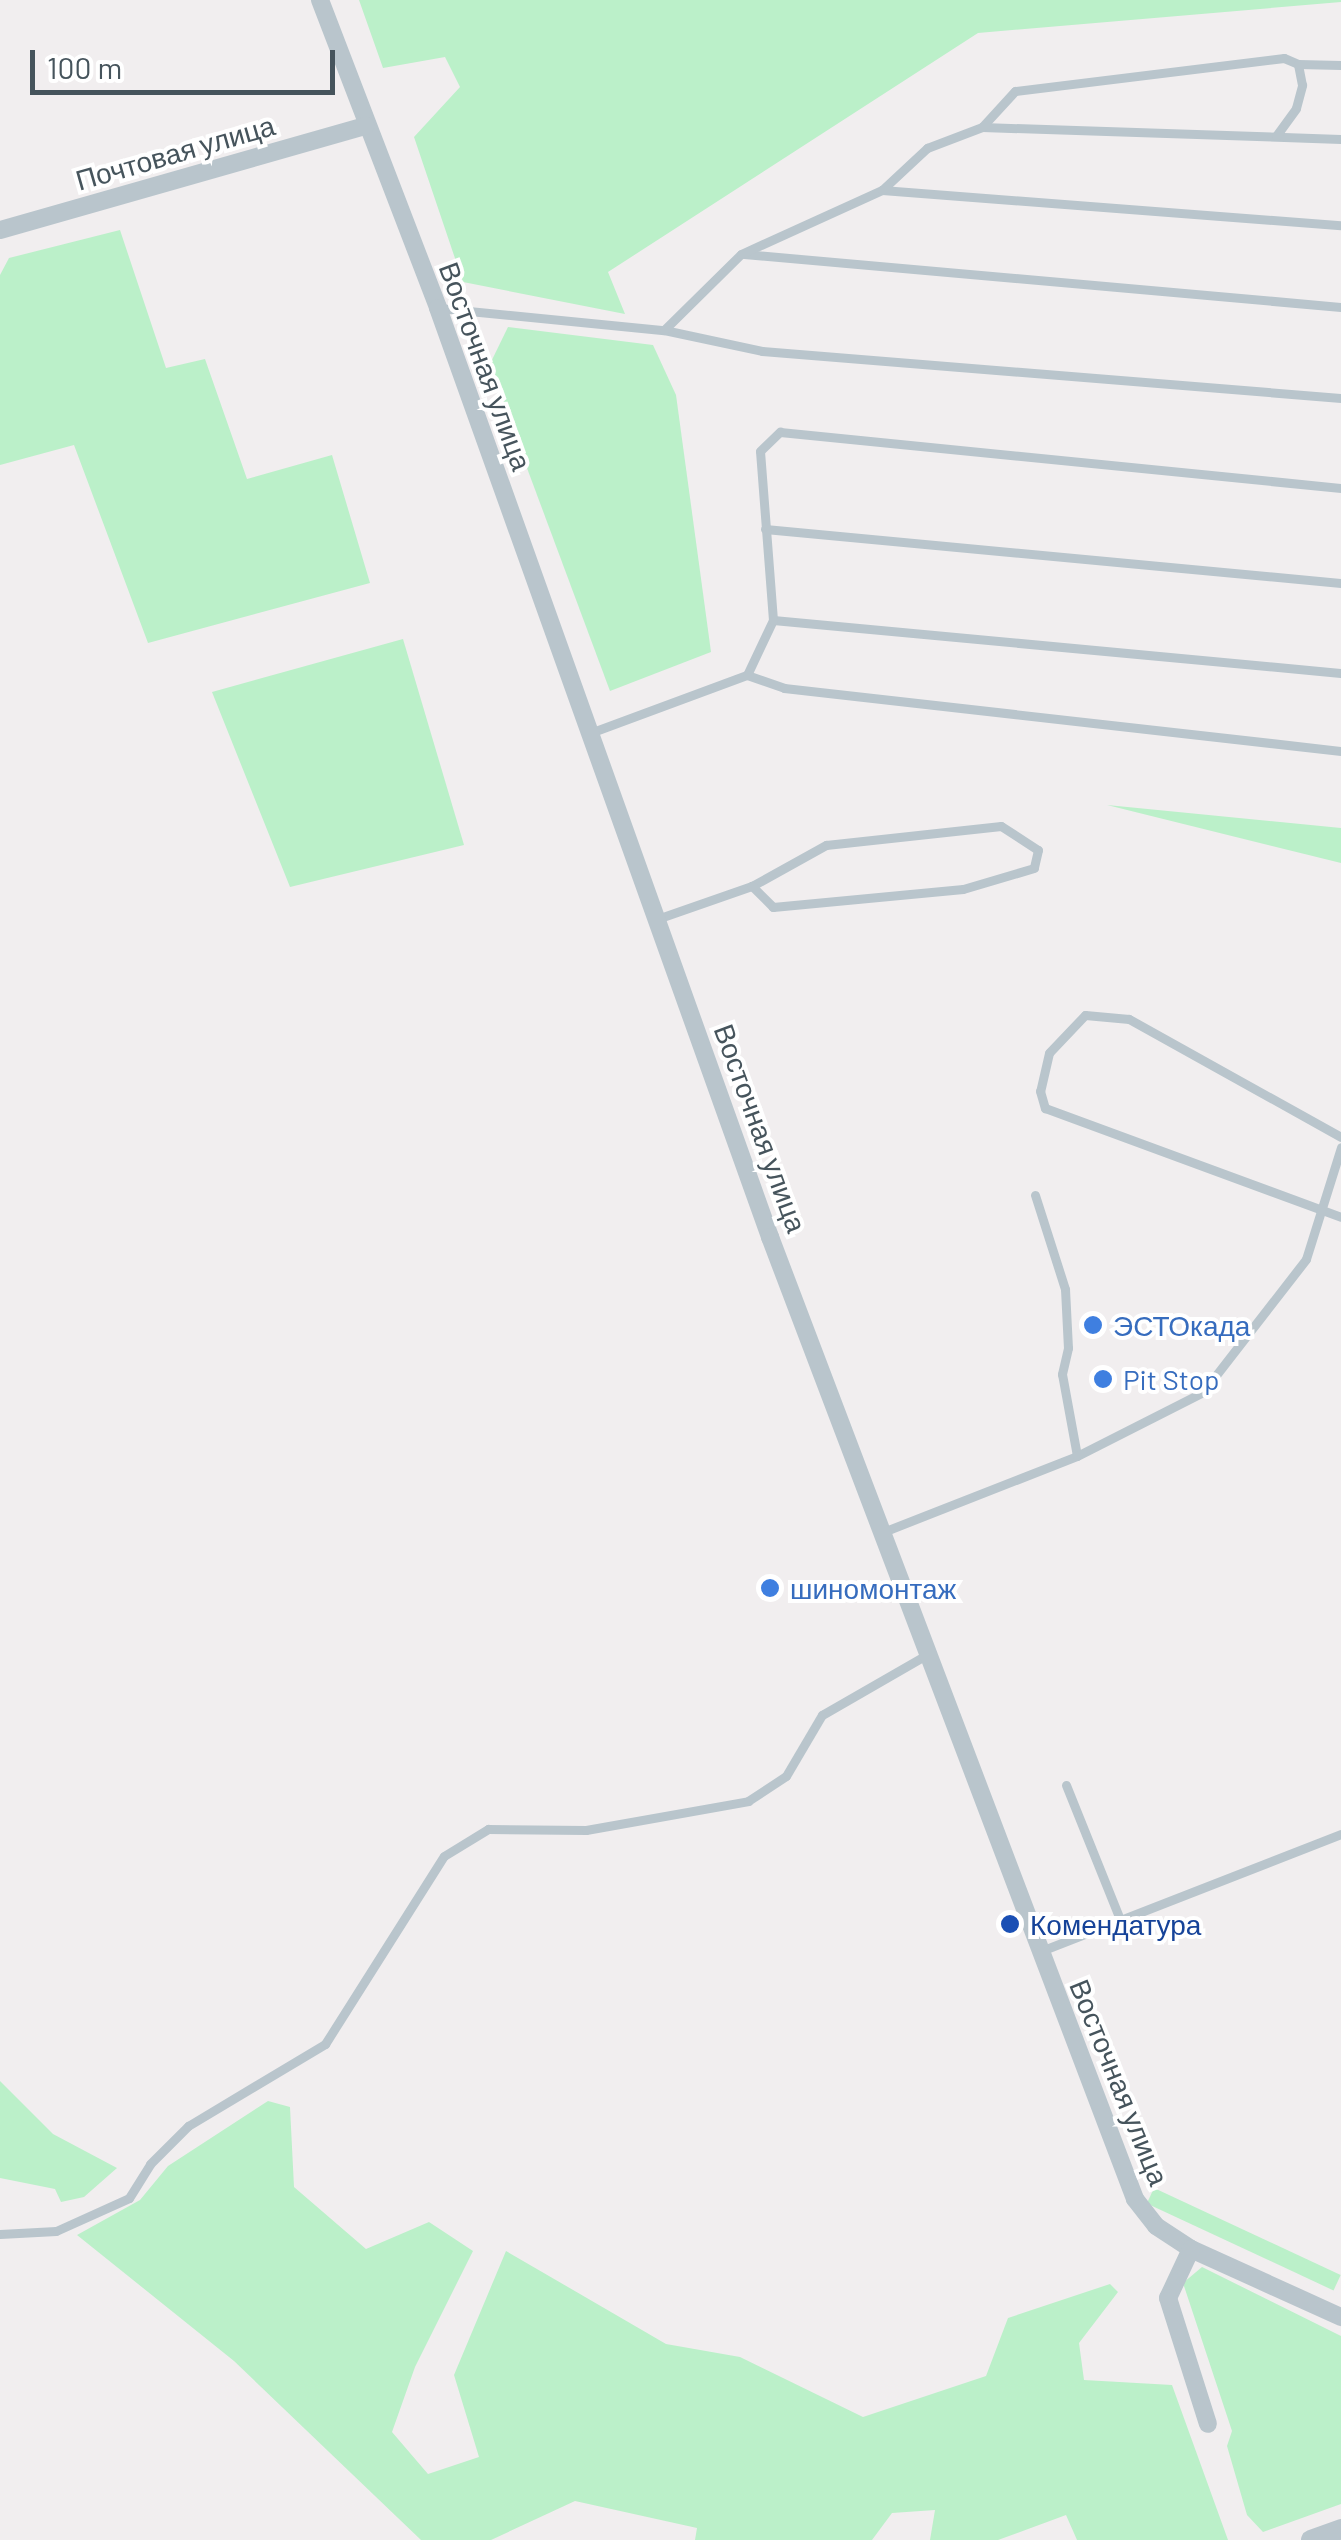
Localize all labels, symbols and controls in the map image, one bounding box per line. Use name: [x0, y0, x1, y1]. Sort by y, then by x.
scale bar: [35, 30, 340, 92]
text: 100 m: [47, 49, 122, 85]
street label: Почтовая улица: [72, 108, 278, 196]
street label: Восточная улица: [433, 257, 539, 475]
street label: Восточная улица: [708, 1019, 814, 1237]
place label: ЭСТОкада: [1113, 1308, 1250, 1342]
marker: ЭСТОкада: [1082, 1314, 1104, 1336]
place label: Pit Stop: [1123, 1362, 1219, 1396]
marker: Pit Stop: [1092, 1368, 1114, 1390]
place label: шиномонтаж: [790, 1571, 956, 1605]
marker: шиномонтаж: [759, 1577, 781, 1599]
place label: Комендатура: [1030, 1907, 1201, 1941]
marker: Комендатура: [999, 1913, 1021, 1935]
street label: Восточная улица: [1063, 1974, 1177, 2190]

